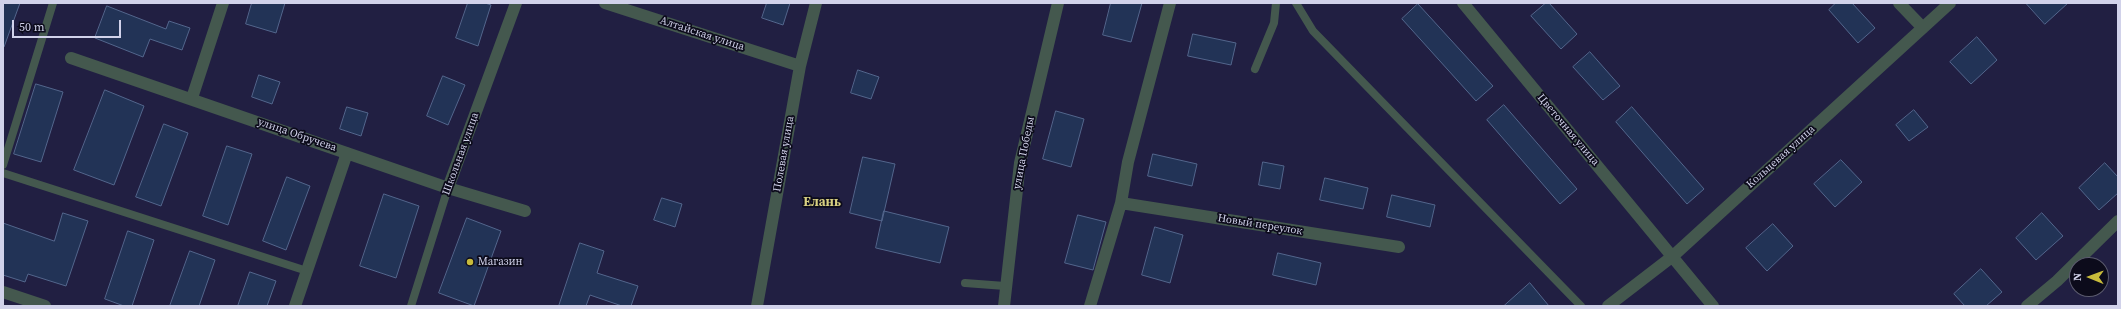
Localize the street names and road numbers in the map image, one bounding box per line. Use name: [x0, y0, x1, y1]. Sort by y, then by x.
street label: Алтайская улица: [658, 14, 746, 54]
street label: Цветочная улица: [1534, 91, 1602, 169]
street label: Школьная улица: [440, 111, 482, 197]
street label: улица Обручева: [256, 115, 338, 155]
street label: Полевая улица: [771, 115, 797, 193]
street label: улица Победы: [1010, 116, 1038, 190]
street label: Кольцевая улица: [1744, 123, 1818, 191]
street label: Новый переулок: [1217, 212, 1303, 238]

